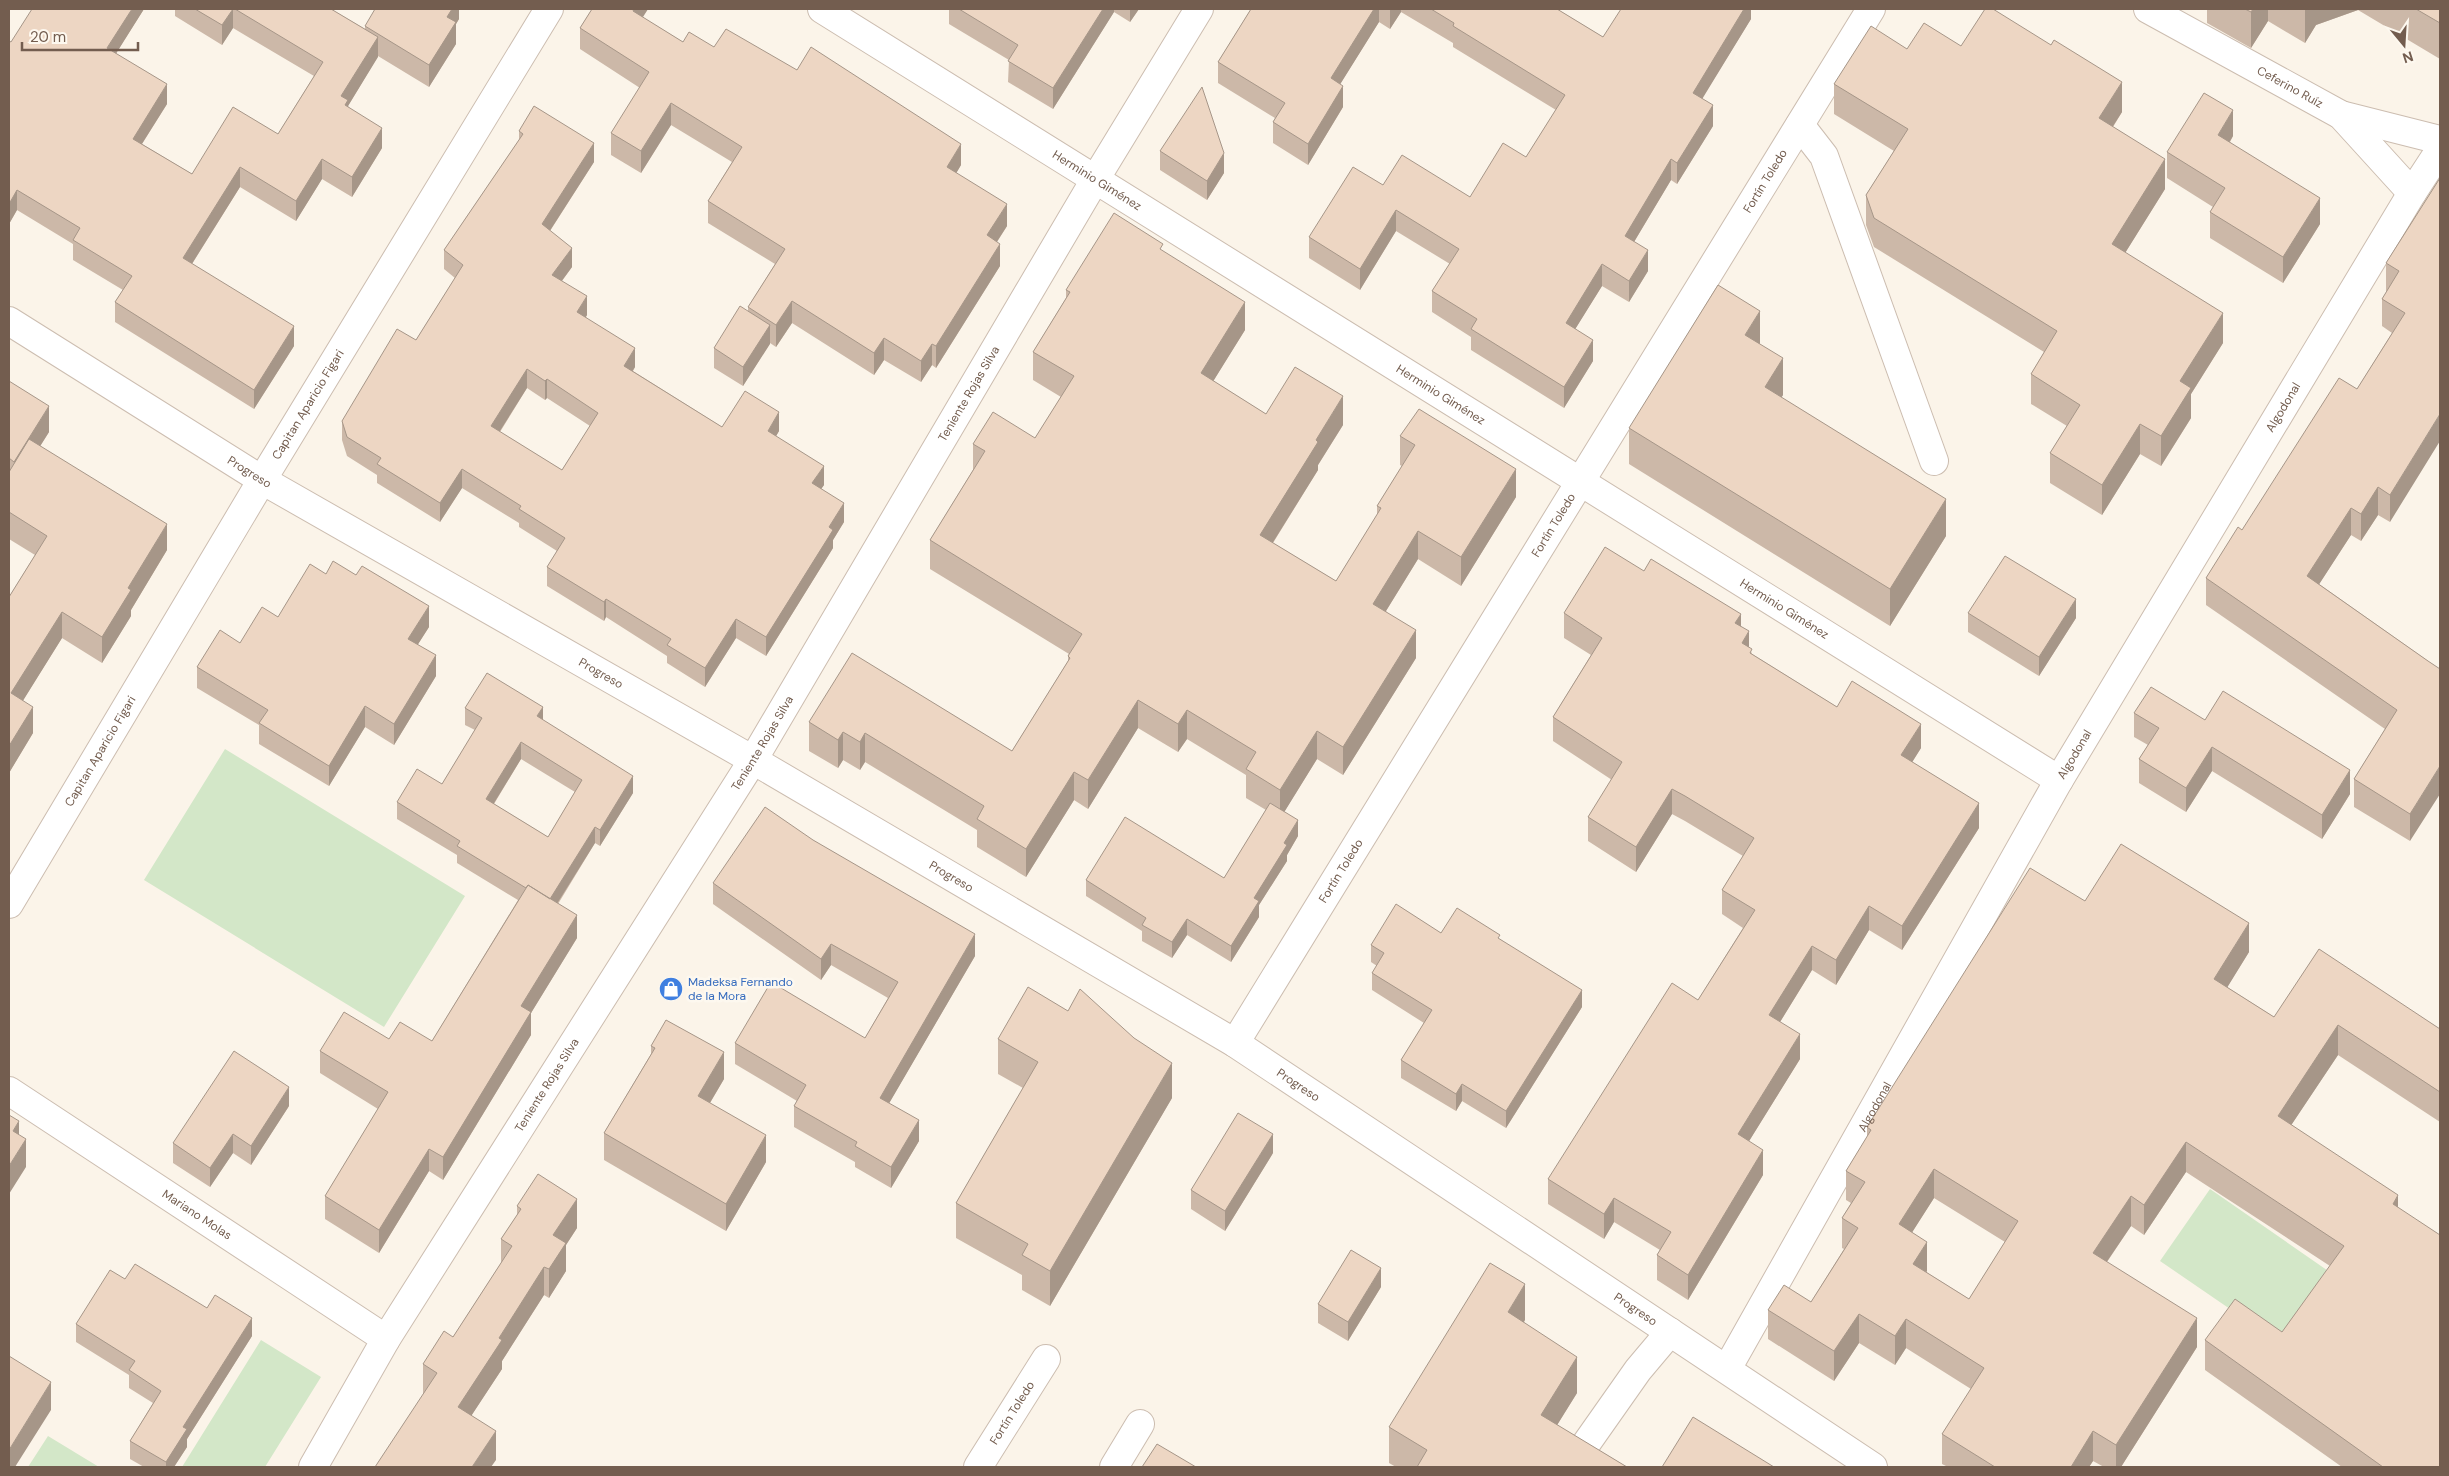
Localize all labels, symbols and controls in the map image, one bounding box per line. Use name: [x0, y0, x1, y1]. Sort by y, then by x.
scale bar: [22, 20, 139, 52]
north arrow: [2379, 20, 2429, 70]
text: 20 m: [30, 27, 66, 47]
text: N: [2400, 47, 2416, 68]
street label: Ceferino Ruíz: [2254, 62, 2326, 112]
street label: Fortín Toledo: [1739, 146, 1791, 216]
street label: Herminio Giménez: [1049, 147, 1144, 214]
street label: Teniente Rojas Silva: [934, 343, 1003, 444]
street label: Capitan Aparicio Figari: [268, 346, 348, 463]
street label: Herminio Giménez: [1393, 361, 1488, 428]
street label: Algodonal: [2262, 380, 2304, 435]
street label: Progreso: [224, 452, 274, 492]
street label: Fortín Toledo: [1528, 490, 1579, 560]
street label: Herminio Giménez: [1737, 575, 1832, 643]
street label: Progreso: [576, 654, 626, 692]
street label: Capitan Aparicio Figari: [61, 693, 139, 809]
street label: Teniente Rojas Silva: [728, 693, 797, 794]
street label: Algodonal: [2053, 727, 2095, 782]
street label: Fortín Toledo: [1315, 836, 1367, 906]
street label: Progreso: [926, 857, 976, 896]
place label: Madeksa Fernando de la Mora: [688, 974, 793, 1004]
shop icon: Madeksa Fernando de la Mora: [658, 976, 684, 1002]
street label: Teniente Rojas Silva: [511, 1035, 583, 1135]
street label: Progreso: [1273, 1065, 1323, 1105]
street label: Algodonal: [1854, 1079, 1895, 1135]
street label: Mariano Molas: [159, 1186, 235, 1243]
street label: Progreso: [1611, 1289, 1660, 1329]
street label: Fortín Toledo: [986, 1378, 1038, 1448]

